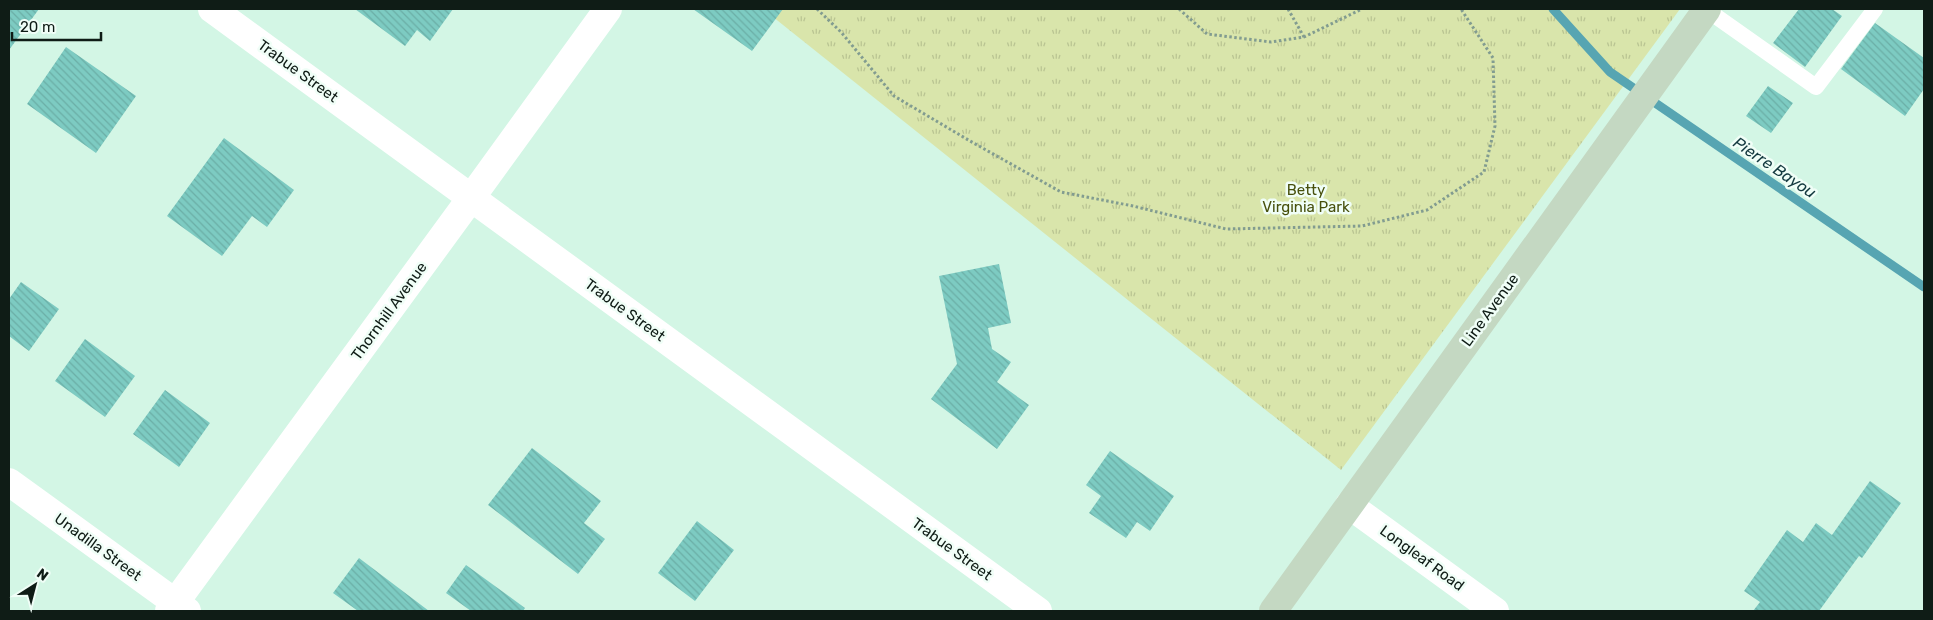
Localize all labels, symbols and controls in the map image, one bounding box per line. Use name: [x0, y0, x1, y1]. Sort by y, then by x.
scale bar: [12, 10, 101, 42]
text: 20 m: [20, 18, 55, 36]
street label: Trabue Street: [254, 36, 342, 106]
water label: Pierre Bayou: [1730, 133, 1820, 202]
park label: Betty Virginia Park: [1262, 181, 1350, 216]
street label: Thornhill Avenue: [347, 258, 431, 364]
street label: Line Avenue: [1458, 270, 1522, 350]
street label: Trabue Street: [581, 275, 669, 345]
street label: Unadilla Street: [51, 509, 145, 585]
street label: Trabue Street: [908, 514, 996, 584]
street label: Longleaf Road: [1376, 521, 1468, 595]
north arrow: [10, 560, 60, 610]
text: N: [33, 565, 51, 585]

